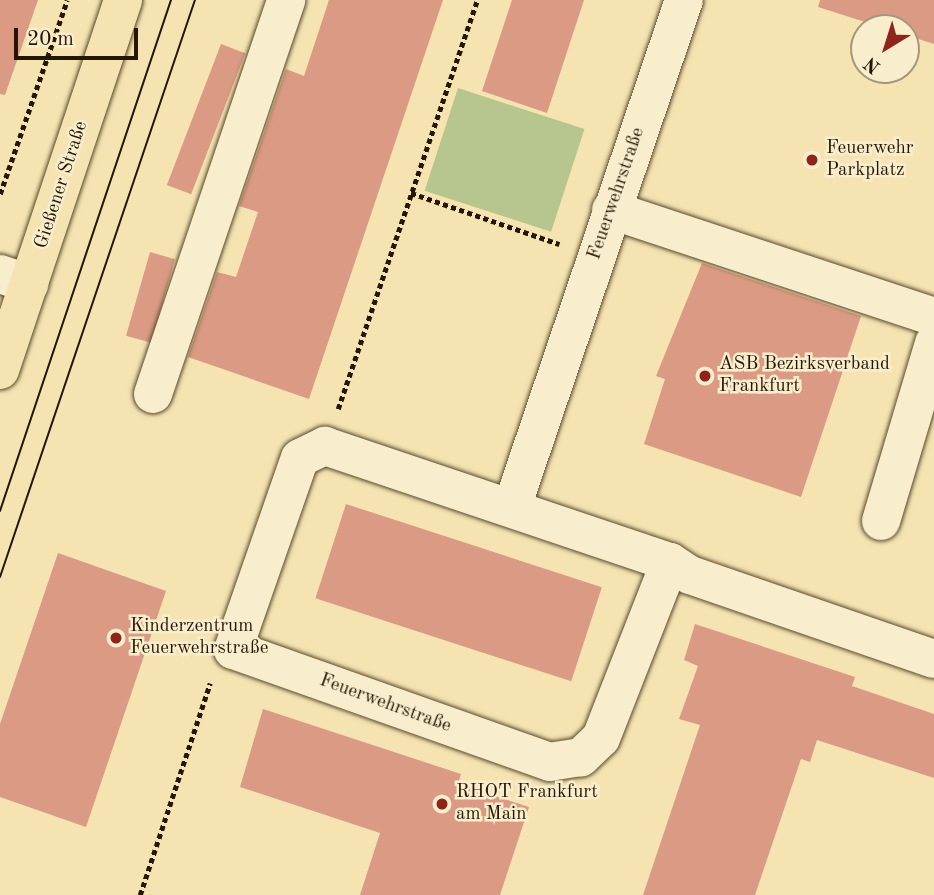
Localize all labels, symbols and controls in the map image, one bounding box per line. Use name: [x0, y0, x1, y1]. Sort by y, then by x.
scale bar: [18, 14, 142, 58]
north arrow: [850, 14, 920, 84]
text: 20 m: [27, 29, 74, 50]
text: N: [861, 52, 885, 76]
street label: Gießener Straße: [31, 118, 93, 252]
street label: Feuerwehrstraße: [584, 125, 650, 263]
place label: Feuerwehr Parkplatz: [826, 138, 914, 182]
marker: Feuerwehr Parkplatz: [804, 152, 820, 168]
place label: ASB Bezirksverband Frankfurt: [719, 354, 890, 398]
marker: ASB Bezirksverband Frankfurt: [697, 368, 713, 384]
place label: Kinderzentrum Feuerwehrstraße: [130, 616, 268, 660]
marker: Kinderzentrum Feuerwehrstraße: [108, 630, 124, 646]
street label: Feuerwehrstraße: [316, 670, 454, 738]
place label: RHOT Frankfurt am Main: [456, 782, 598, 826]
marker: RHOT Frankfurt am Main: [434, 796, 450, 812]

